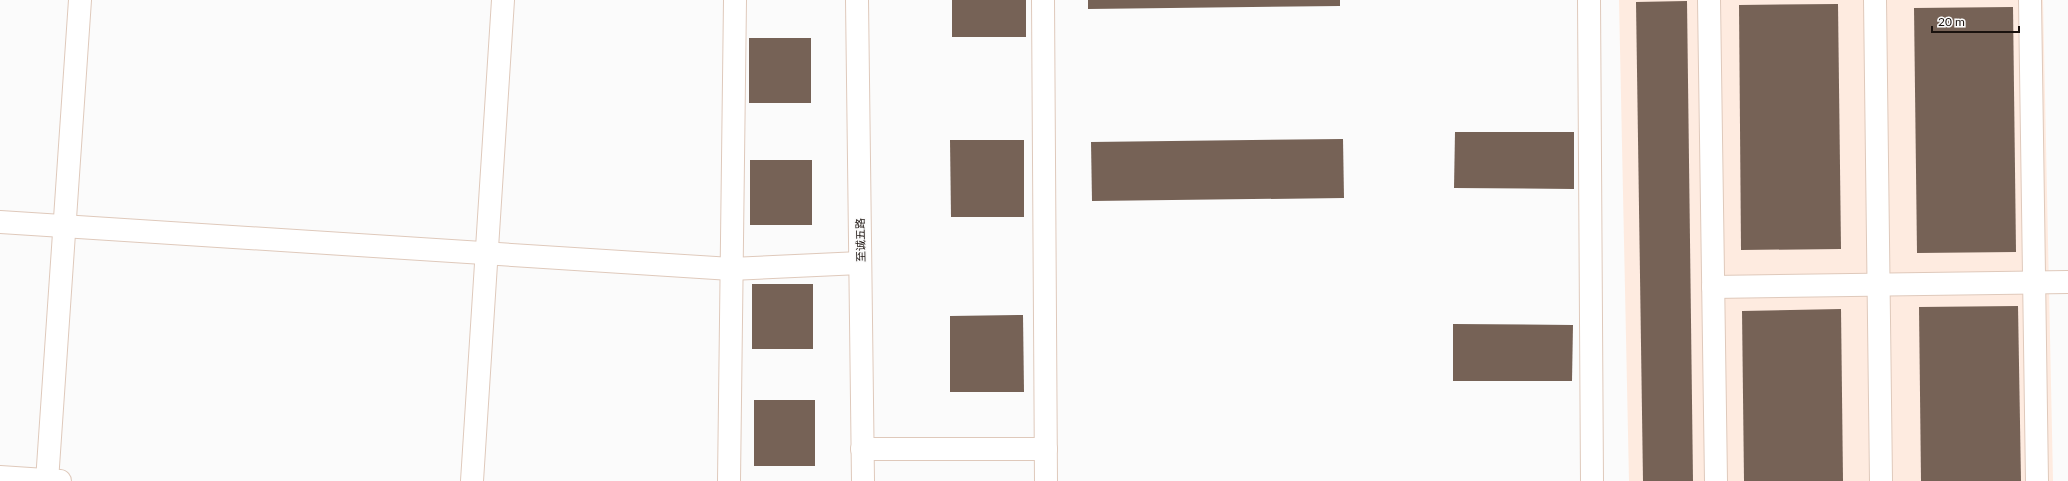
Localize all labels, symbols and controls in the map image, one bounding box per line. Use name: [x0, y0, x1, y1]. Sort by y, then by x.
scale bar: [1932, 8, 2019, 34]
text: 20 m: [1938, 14, 1965, 29]
street label: 至诚五路: [853, 218, 867, 262]

